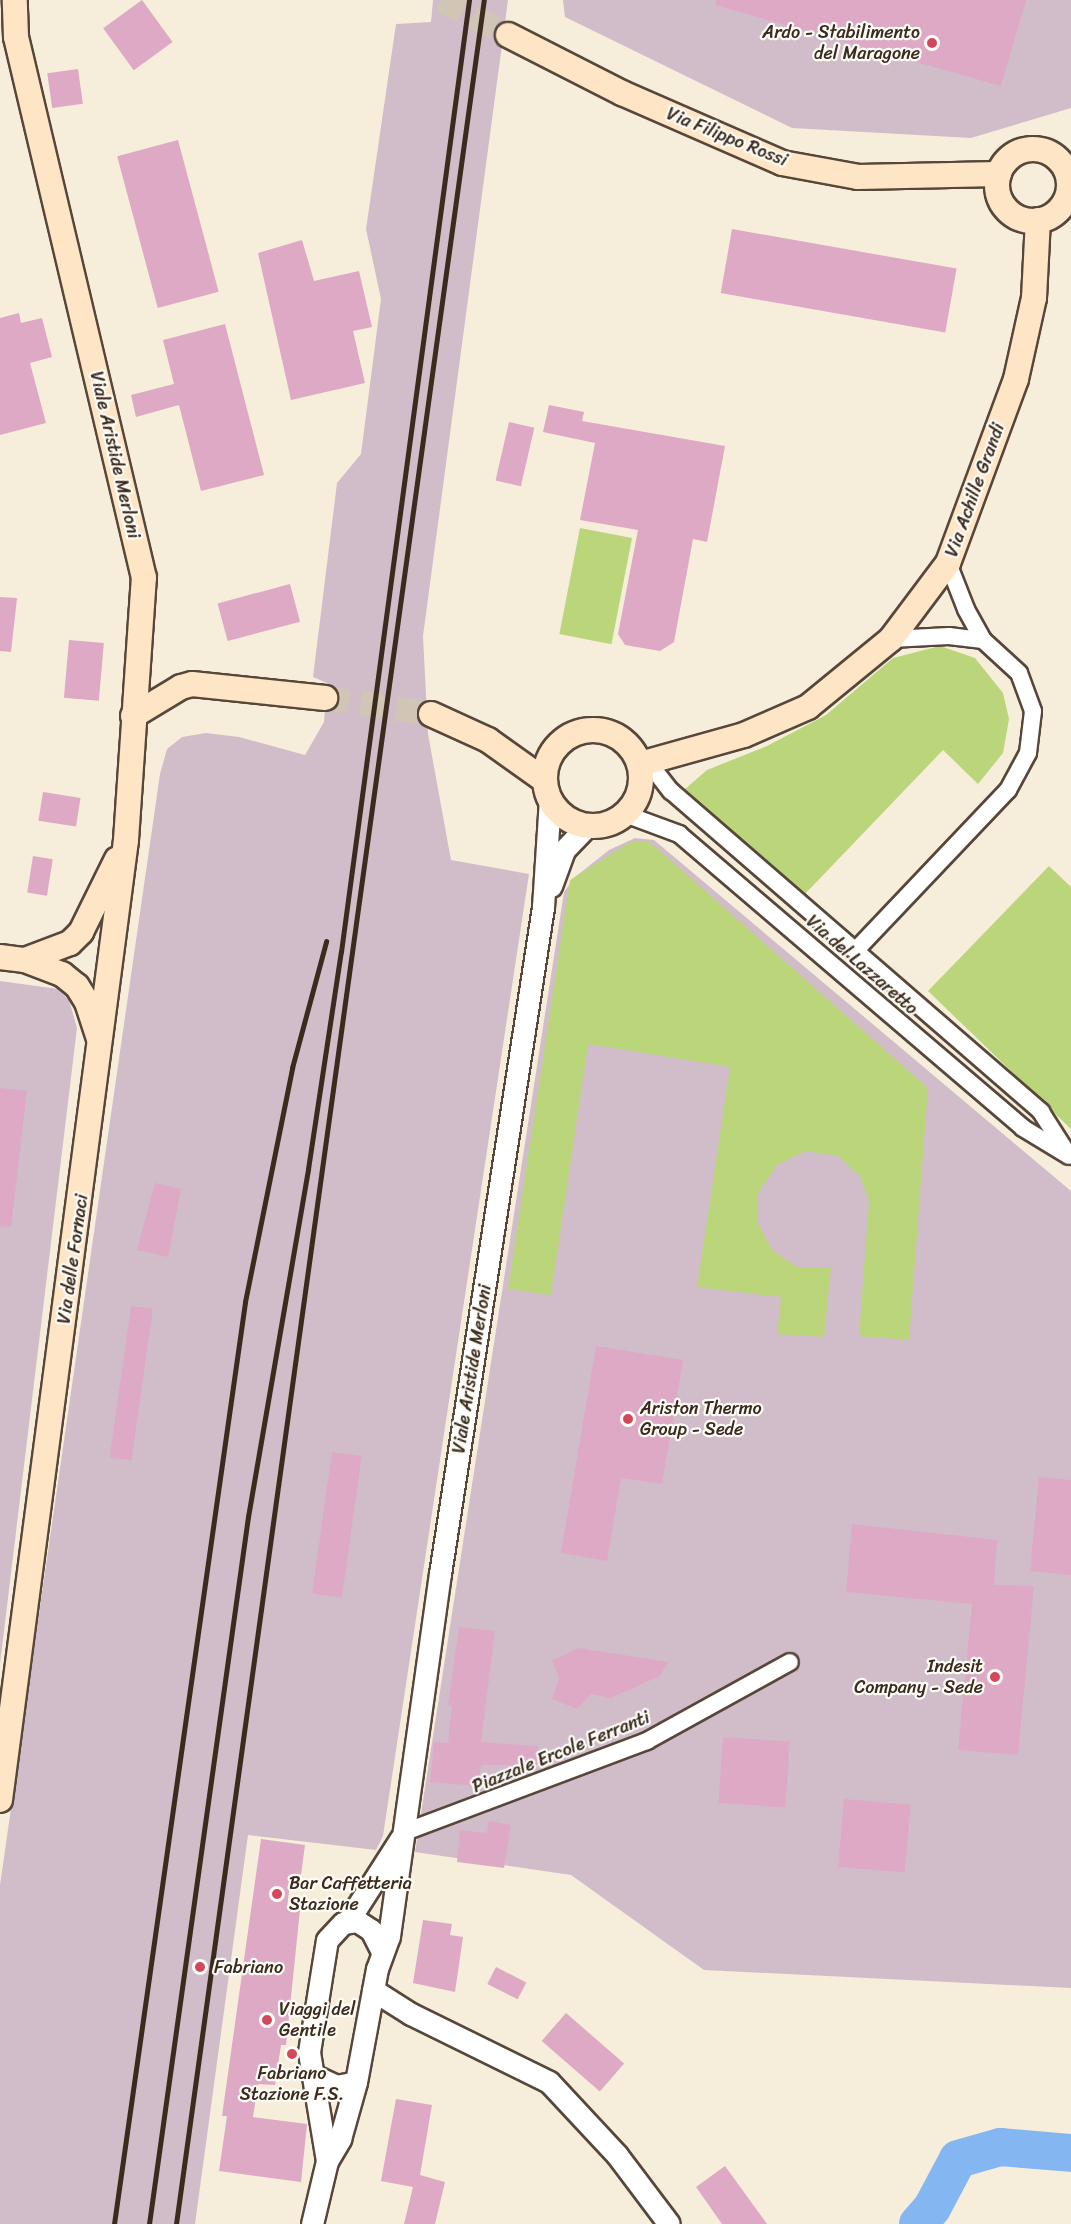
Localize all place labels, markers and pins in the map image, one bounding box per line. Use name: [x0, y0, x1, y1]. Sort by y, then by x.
place label: Ardo - Stabilimento del Maragone: [762, 22, 920, 64]
marker: Ardo - Stabilimento del Maragone: [925, 36, 939, 50]
place label: Ariston Thermo Group - Sede: [640, 1398, 762, 1440]
marker: Ariston Thermo Group - Sede: [621, 1412, 635, 1426]
place label: Indesit Company - Sede: [854, 1656, 983, 1698]
marker: Indesit Company - Sede: [988, 1670, 1002, 1684]
place label: Bar Caffetteria Stazione: [289, 1873, 412, 1916]
marker: Bar Caffetteria Stazione: [270, 1887, 284, 1901]
place label: Fabriano: [214, 1956, 283, 1978]
marker: Fabriano: [191, 1958, 209, 1976]
place label: Viaggi del Gentile: [279, 1999, 355, 2042]
marker: Viaggi del Gentile: [260, 2013, 274, 2027]
marker: Fabriano Stazione F.S.: [285, 2047, 299, 2061]
place label: Fabriano Stazione F.S.: [240, 2063, 344, 2106]

